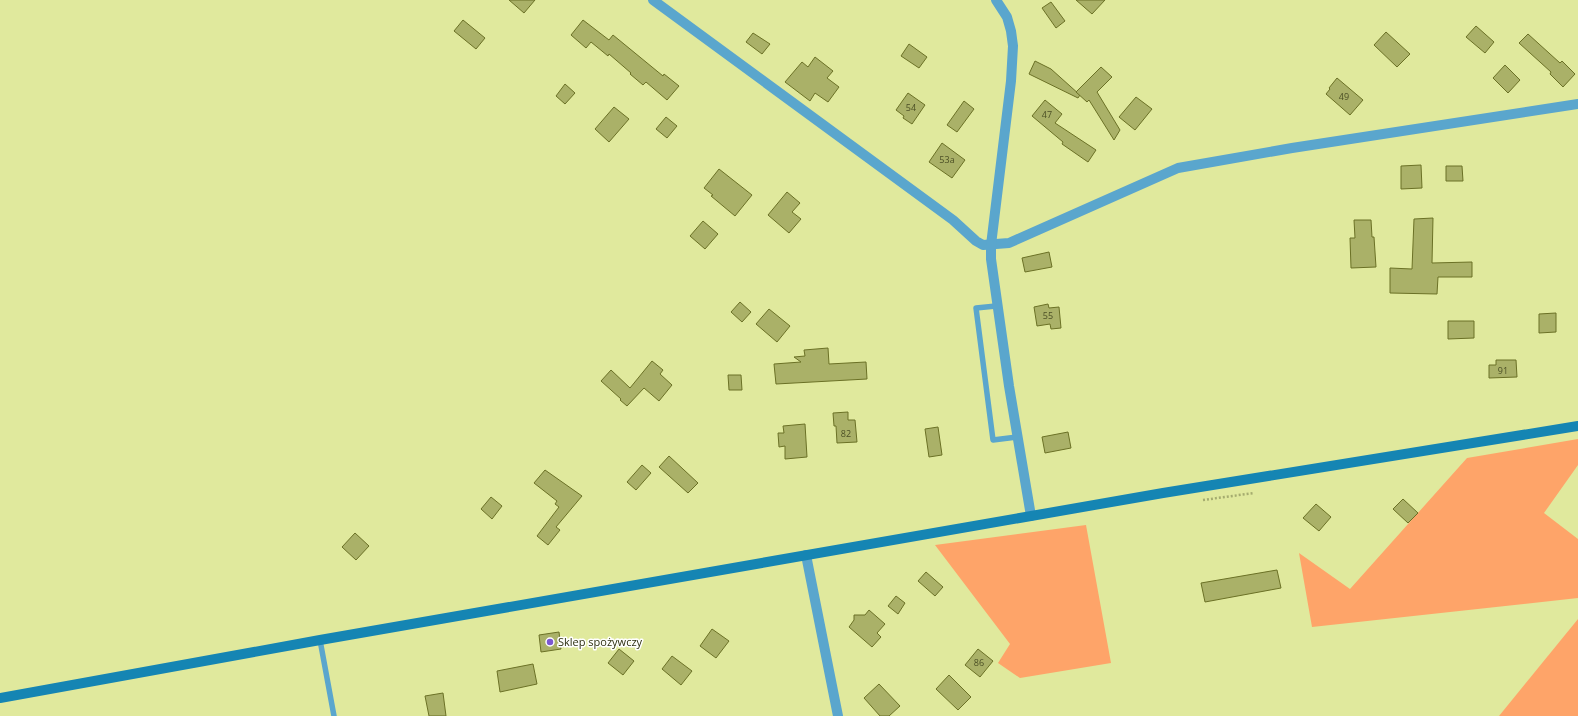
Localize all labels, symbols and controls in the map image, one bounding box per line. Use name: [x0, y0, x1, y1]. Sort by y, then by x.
house number: 49: [1339, 90, 1349, 103]
house number: 54: [906, 101, 916, 114]
house number: 47: [1042, 108, 1052, 121]
house number: 53a: [939, 153, 955, 166]
house number: 55: [1043, 309, 1053, 322]
house number: 91: [1498, 364, 1508, 377]
house number: 82: [841, 427, 851, 440]
place label: Sklep spożywczy: [558, 634, 643, 649]
marker: Sklep spożywczy: [545, 637, 555, 647]
house number: 86: [974, 656, 984, 669]

